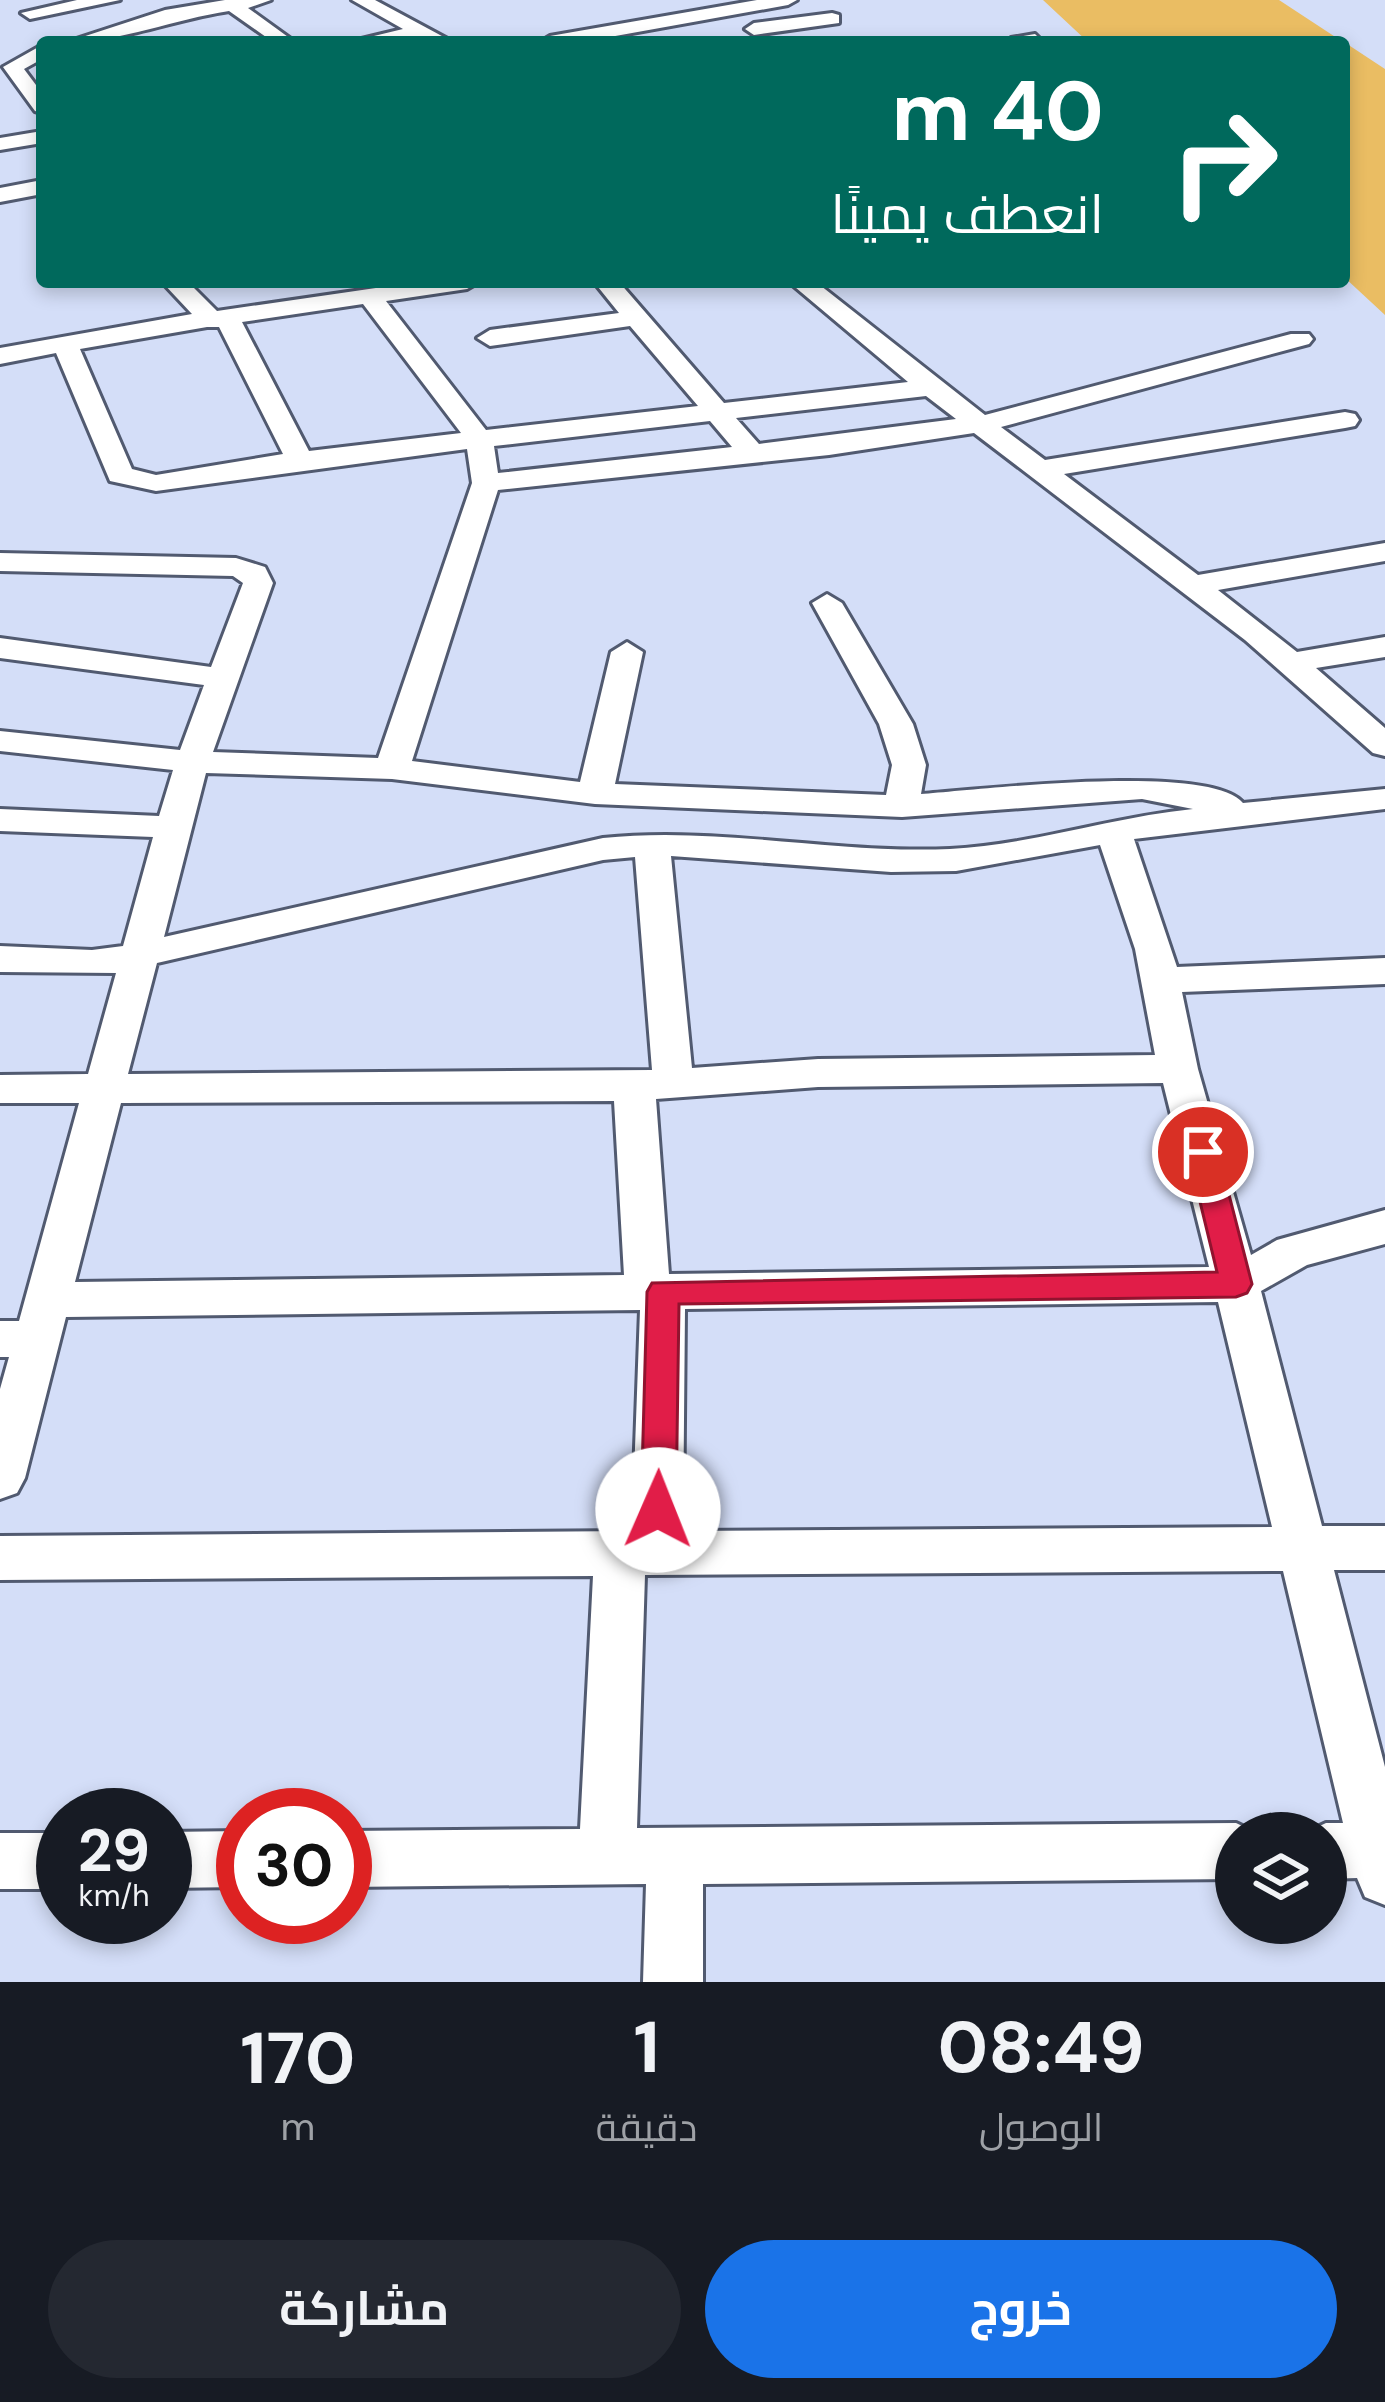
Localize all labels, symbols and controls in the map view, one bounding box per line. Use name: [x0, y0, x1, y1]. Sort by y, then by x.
text: 40 m: [891, 57, 1104, 166]
icon: right: [1146, 84, 1302, 240]
text: انعطف يمينًا: [830, 179, 1104, 250]
pin: [1152, 1101, 1254, 1203]
icon: arrive: [1170, 1119, 1236, 1185]
position arrow: [595, 1447, 721, 1573]
speed limit sign: 30: [216, 1788, 372, 1944]
text: 29: [78, 1811, 150, 1890]
map controls: [1215, 1812, 1347, 1944]
button: layers: [1215, 1812, 1347, 1944]
text: km/h: [79, 1876, 149, 1915]
text: 1: [633, 2001, 660, 2094]
text: 08:49: [938, 2001, 1145, 2094]
text: 170: [240, 2012, 355, 2105]
text: m: [281, 2101, 315, 2152]
text: دقيقة: [596, 2102, 697, 2153]
text: الوصول: [979, 2102, 1103, 2153]
button: مشاركة: [48, 2240, 681, 2378]
button: خروج: [705, 2240, 1337, 2378]

